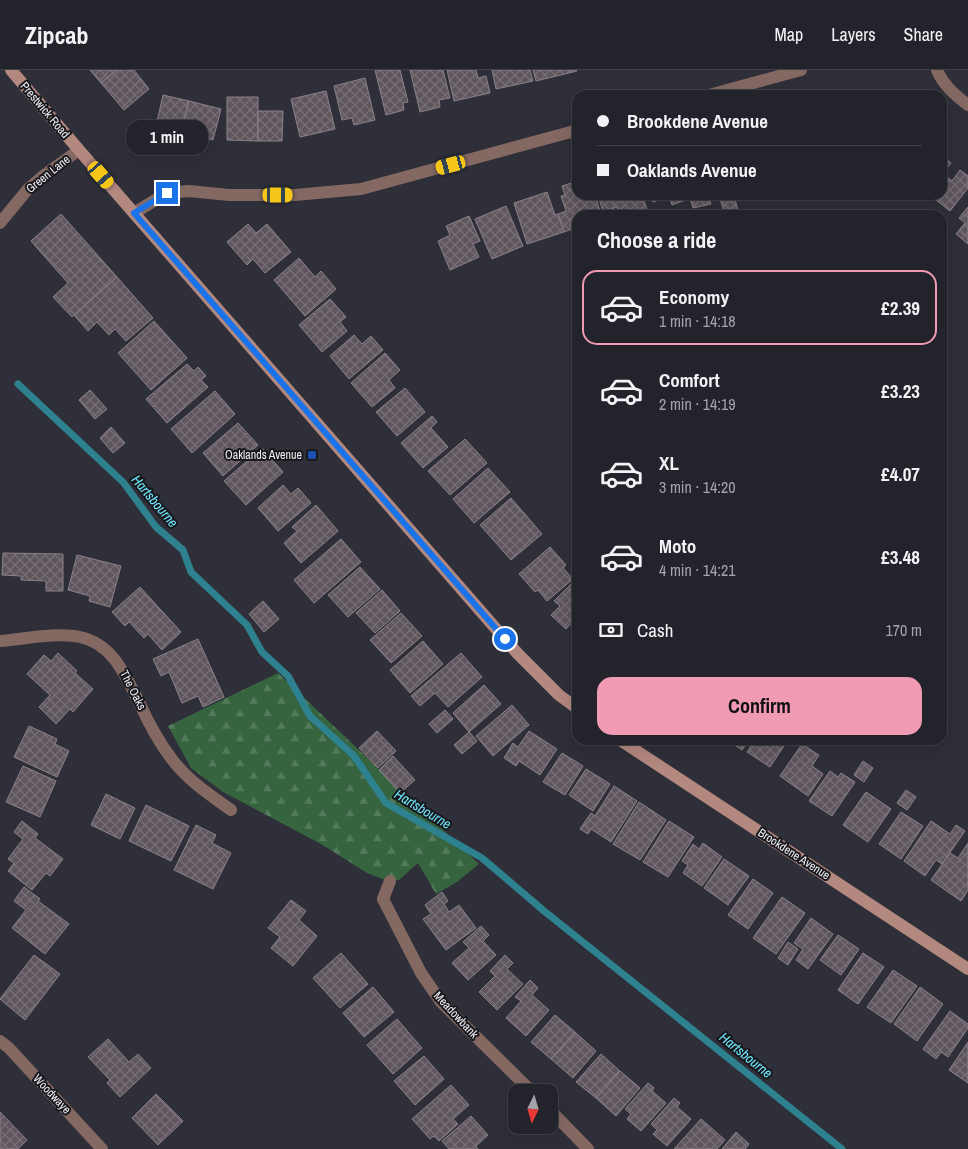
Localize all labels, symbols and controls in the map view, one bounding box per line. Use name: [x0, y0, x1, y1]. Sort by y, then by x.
text: Zipcab: [25, 19, 88, 51]
text: Map: [775, 22, 803, 47]
text: Layers: [831, 22, 876, 47]
text: Share: [904, 22, 943, 47]
street label: Prestwick Road: [17, 78, 73, 142]
text: Brookdene Avenue: [627, 108, 768, 134]
callout: 1 min: [126, 121, 208, 156]
text: 1 min: [150, 126, 184, 148]
street label: Green Lane: [23, 151, 73, 197]
car: [434, 154, 467, 176]
text: Oaklands Avenue: [627, 157, 757, 183]
car: [85, 159, 116, 191]
route end: [156, 182, 178, 204]
car: [263, 188, 293, 203]
text: Choose a ride: [597, 225, 716, 255]
text: Economy: [659, 284, 729, 310]
icon: car: [599, 285, 644, 330]
text: £2.39: [881, 295, 920, 321]
text: 1 min · 14:18: [659, 310, 736, 332]
text: Comfort: [659, 367, 720, 393]
icon: car: [599, 368, 644, 413]
text: £3.23: [881, 378, 920, 404]
text: 2 min · 14:19: [659, 393, 736, 415]
place label: Oaklands Avenue: [225, 447, 302, 463]
marker: Oaklands Avenue: [306, 449, 318, 461]
text: XL: [659, 450, 679, 476]
icon: car: [599, 451, 644, 496]
text: £4.07: [881, 461, 920, 487]
water label: Hartsbourne: [128, 471, 182, 531]
text: 3 min · 14:20: [659, 476, 736, 498]
text: Moto: [659, 533, 696, 559]
icon: car: [599, 534, 644, 579]
text: £3.48: [881, 544, 920, 570]
text: 4 min · 14:21: [659, 559, 736, 581]
icon: cash: [597, 616, 625, 644]
text: Cash: [637, 617, 673, 643]
text: 170 m: [886, 619, 922, 641]
route start: [494, 628, 516, 650]
street label: The Oaks: [116, 667, 150, 713]
button: Confirm: [597, 677, 922, 735]
water label: Hartsbourne: [391, 785, 455, 833]
street label: Brookdene Avenue: [755, 825, 833, 883]
street label: Meadowbank: [430, 988, 482, 1042]
water label: Hartsbourne: [716, 1028, 776, 1082]
street label: Woodwaye: [30, 1071, 74, 1117]
north arrow: [508, 1084, 558, 1134]
map controls: [508, 1084, 558, 1134]

